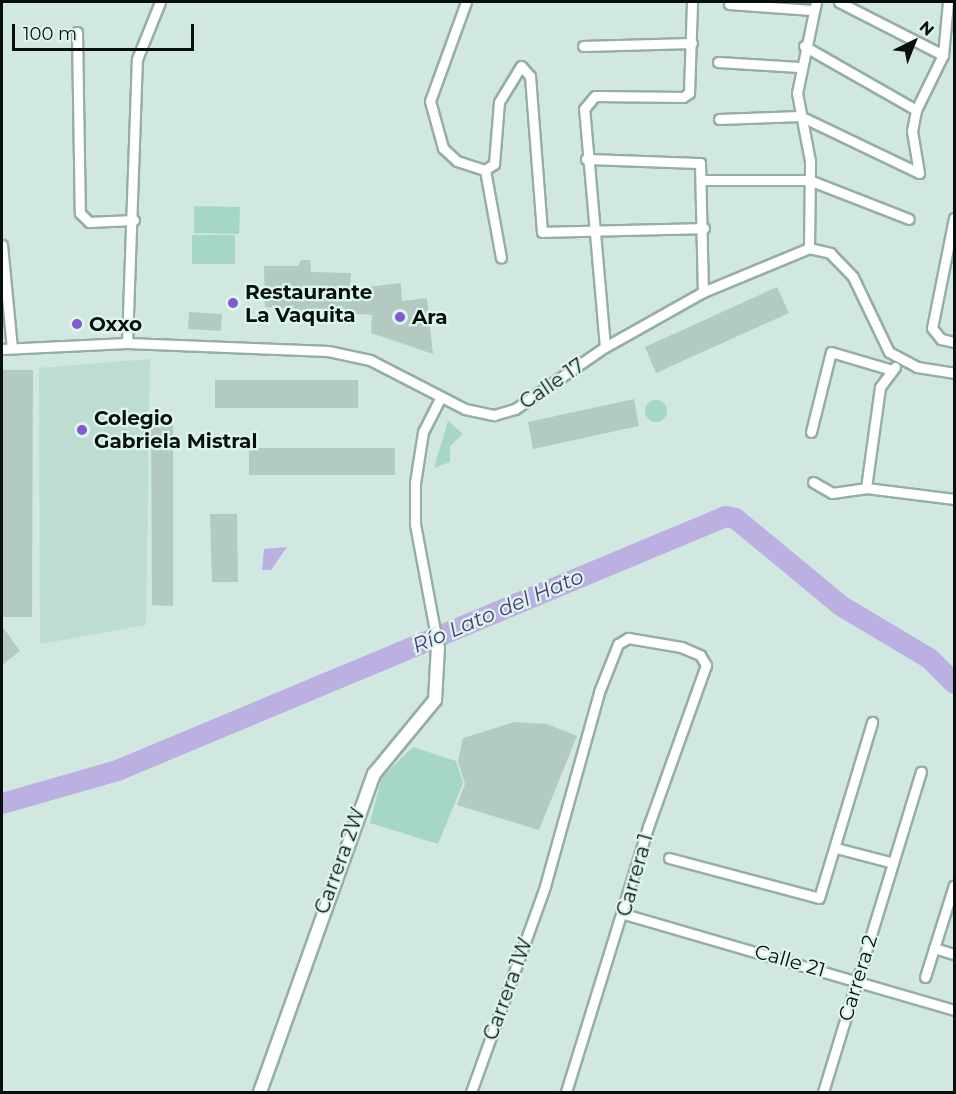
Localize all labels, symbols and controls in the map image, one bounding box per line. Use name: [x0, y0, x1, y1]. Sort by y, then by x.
scale bar: [15, 12, 196, 50]
north arrow: [884, 12, 944, 72]
text: N: [915, 17, 938, 40]
text: 100 m: [23, 23, 77, 45]
place label: Restaurante La Vaquita: [245, 280, 372, 327]
marker: Restaurante La Vaquita: [226, 296, 240, 310]
place label: Ara: [412, 305, 447, 329]
marker: Ara: [393, 310, 407, 324]
place label: Oxxo: [89, 312, 142, 336]
marker: Oxxo: [70, 317, 84, 331]
street label: Calle 17: [515, 354, 589, 414]
place label: Colegio Gabriela Mistral: [94, 406, 257, 453]
marker: Colegio Gabriela Mistral: [75, 423, 89, 437]
water label: Río Lato del Hato: [409, 564, 587, 658]
street label: Carrera 2W: [310, 805, 370, 917]
street label: Carrera 1: [612, 831, 658, 919]
street label: Carrera 2: [833, 932, 883, 1024]
street label: Carrera 1W: [478, 935, 538, 1043]
street label: Calle 21: [752, 939, 828, 983]

